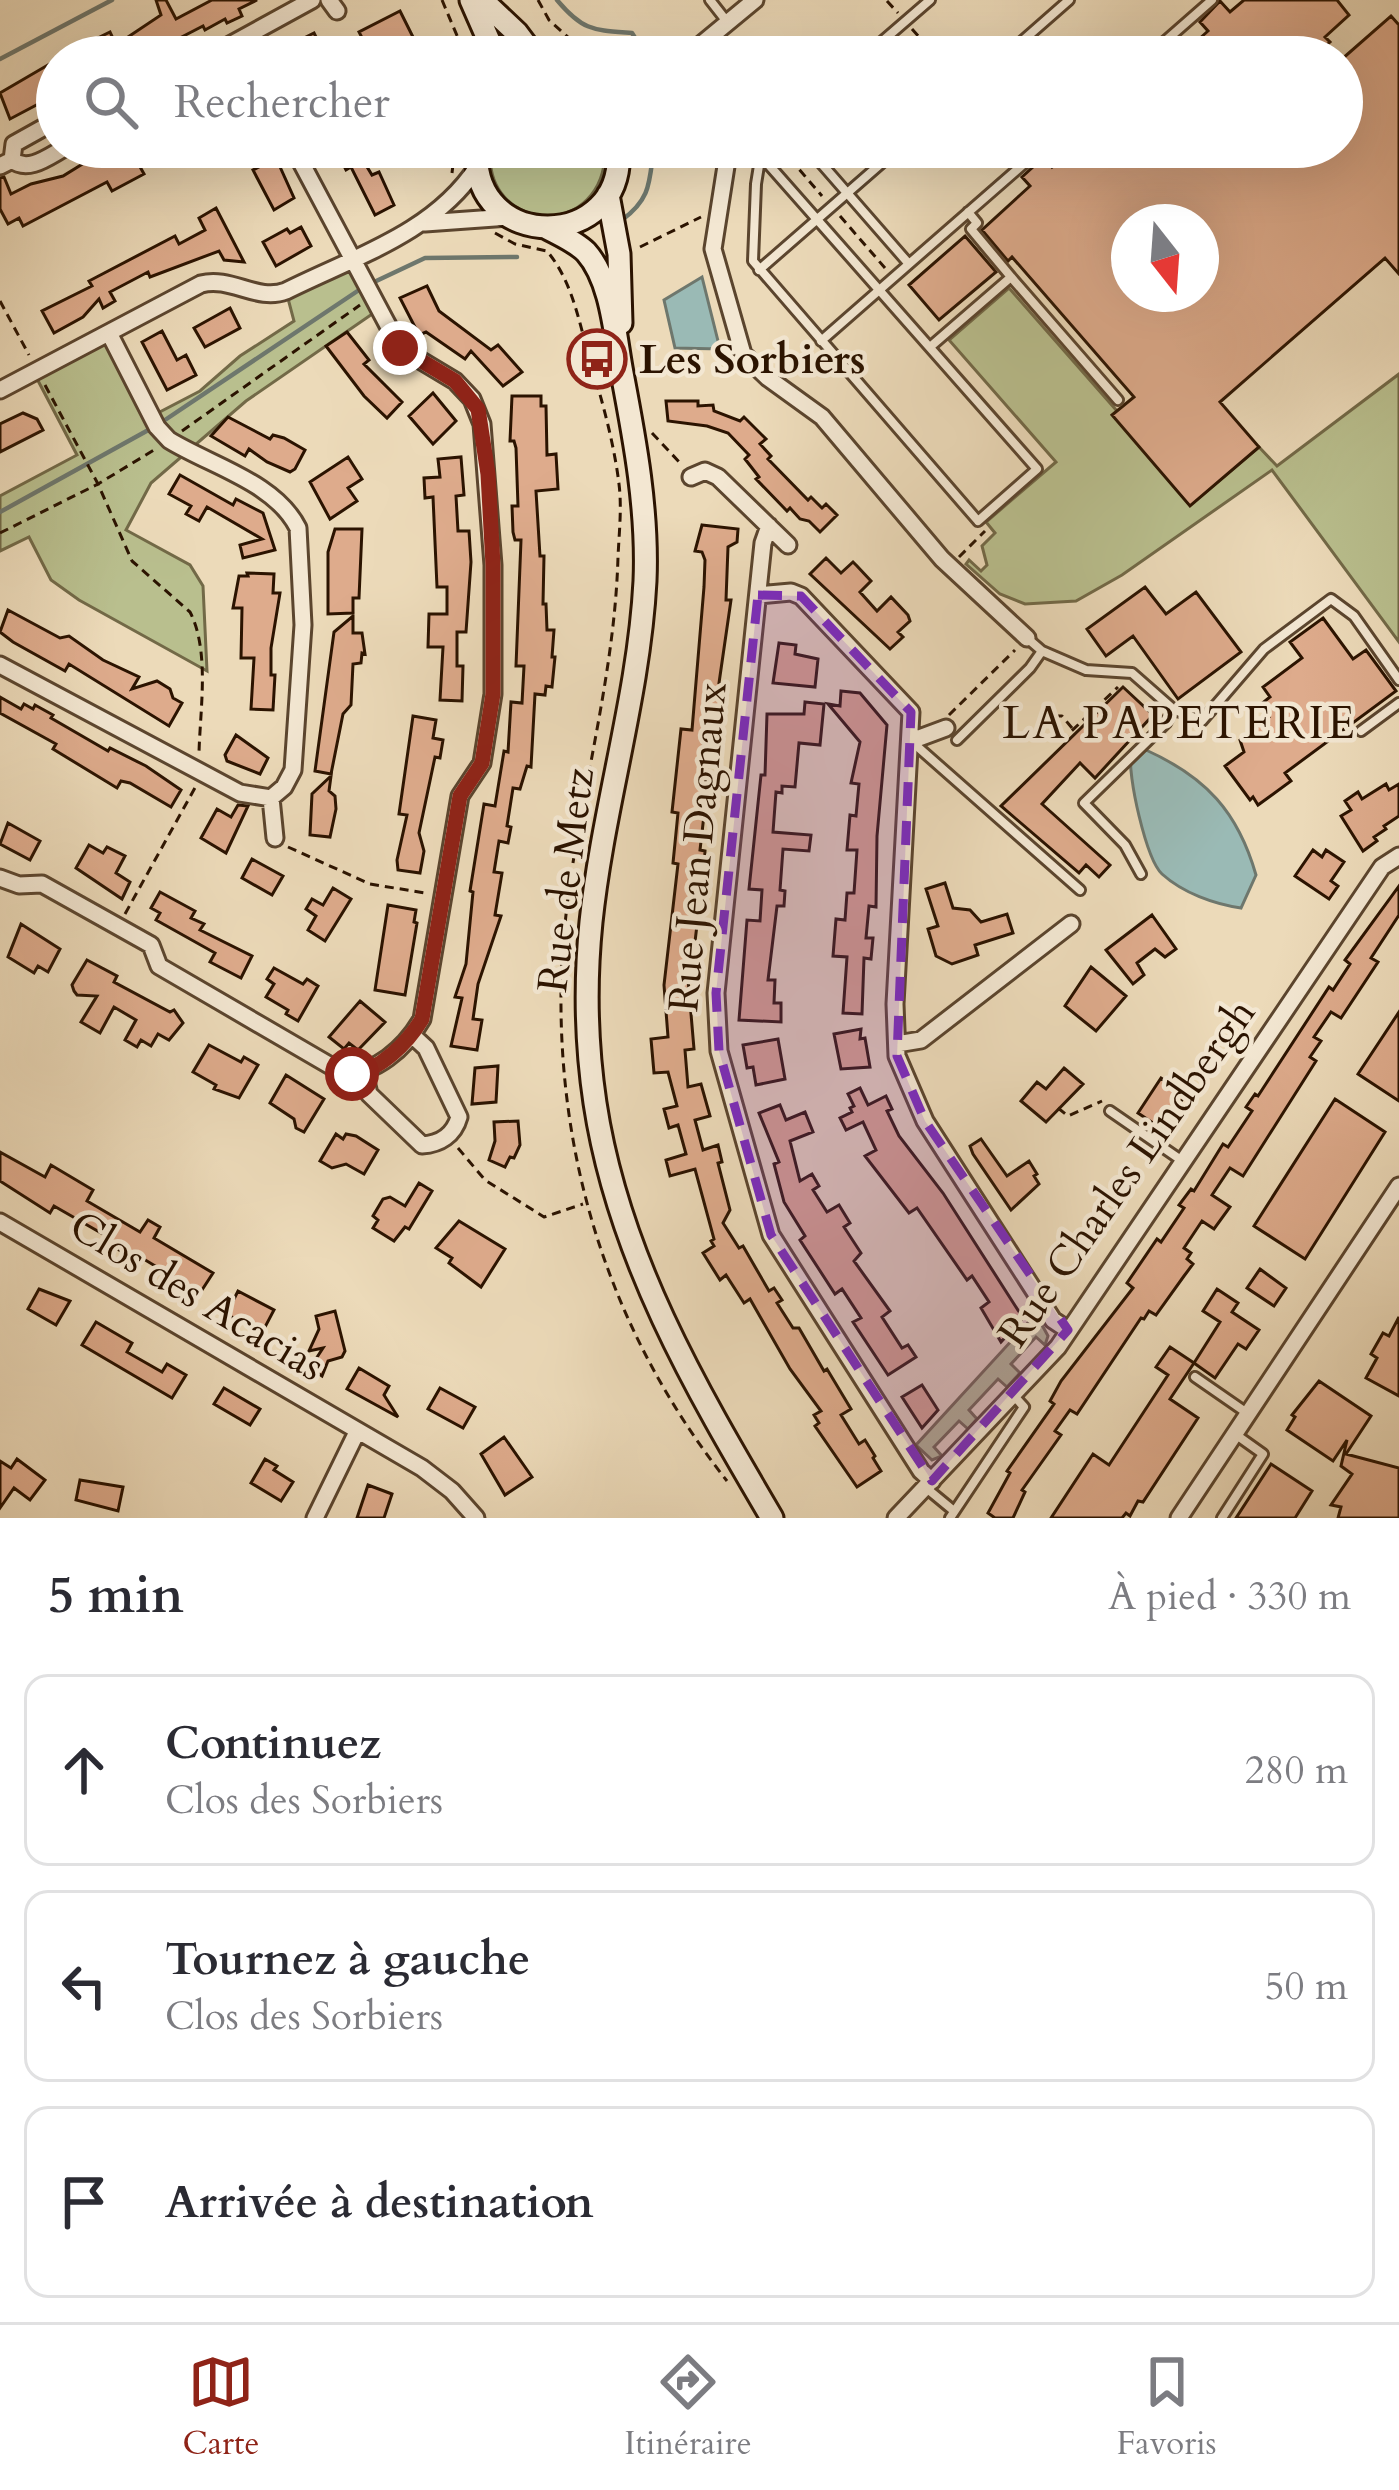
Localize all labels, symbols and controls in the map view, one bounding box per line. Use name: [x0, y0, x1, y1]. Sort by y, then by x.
search box: [36, 36, 1363, 168]
icon: search: [78, 69, 144, 135]
text: Rechercher: [174, 72, 390, 133]
north arrow: [1111, 204, 1219, 312]
route end: [373, 321, 427, 375]
bus stop icon: Les Sorbiers: [566, 328, 628, 390]
place label: Les Sorbiers: [639, 331, 866, 388]
street label: Rue Jean Dagnaux: [655, 680, 741, 1014]
district label: LA PAPETERIE: [1002, 693, 1358, 754]
street label: Rue de Metz: [524, 764, 608, 996]
street label: Rue Charles Lindbergh: [985, 987, 1269, 1359]
route start: [325, 1047, 379, 1101]
street label: Clos des Acacias: [59, 1197, 335, 1395]
text: 5 min: [48, 1561, 184, 1631]
text: À pied · 330 m: [1108, 1570, 1351, 1623]
text: Continuez: [165, 1713, 381, 1774]
icon: ahead: [51, 1737, 117, 1803]
text: 280 m: [1245, 1744, 1348, 1797]
text: Clos des Sorbiers: [165, 1774, 443, 1827]
text: Tournez à gauche: [165, 1929, 530, 1990]
icon: left: [51, 1953, 117, 2019]
text: 50 m: [1265, 1960, 1348, 2013]
text: Clos des Sorbiers: [165, 1990, 443, 2043]
icon: arrive: [51, 2169, 117, 2235]
text: Arrivée à destination: [165, 2172, 594, 2233]
tab: Carte: [182, 2349, 259, 2466]
tab: Itinéraire: [624, 2349, 752, 2466]
tab: Favoris: [1117, 2349, 1217, 2466]

